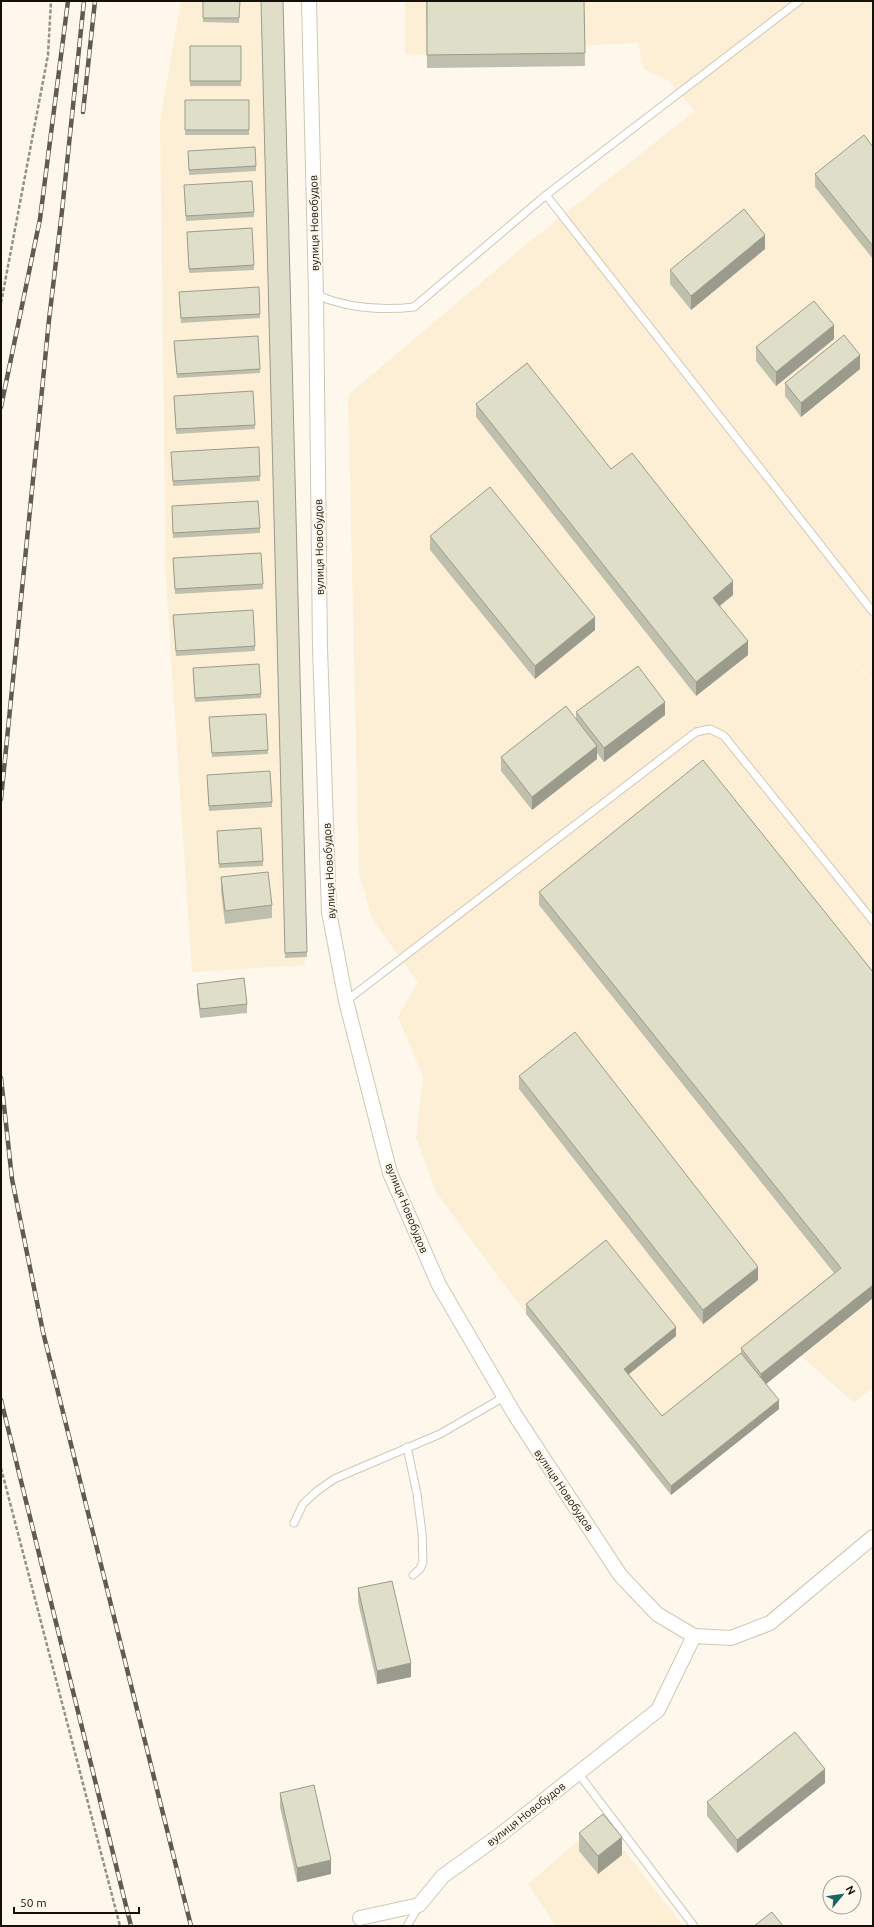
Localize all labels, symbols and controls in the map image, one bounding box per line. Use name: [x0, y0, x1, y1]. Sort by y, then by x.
street label: вулиця Новобудов: [307, 175, 321, 271]
street label: вулиця Новобудов: [312, 499, 326, 595]
street label: вулиця Новобудов: [320, 823, 338, 919]
street label: вулиця Новобудов: [383, 1161, 431, 1255]
street label: вулиця Новобудов: [532, 1447, 596, 1533]
street label: вулиця Новобудов: [484, 1780, 568, 1848]
north arrow: [822, 1875, 862, 1915]
text: N: [844, 1884, 858, 1897]
scale bar: [14, 1889, 139, 1915]
text: 50 m: [20, 1896, 47, 1909]

